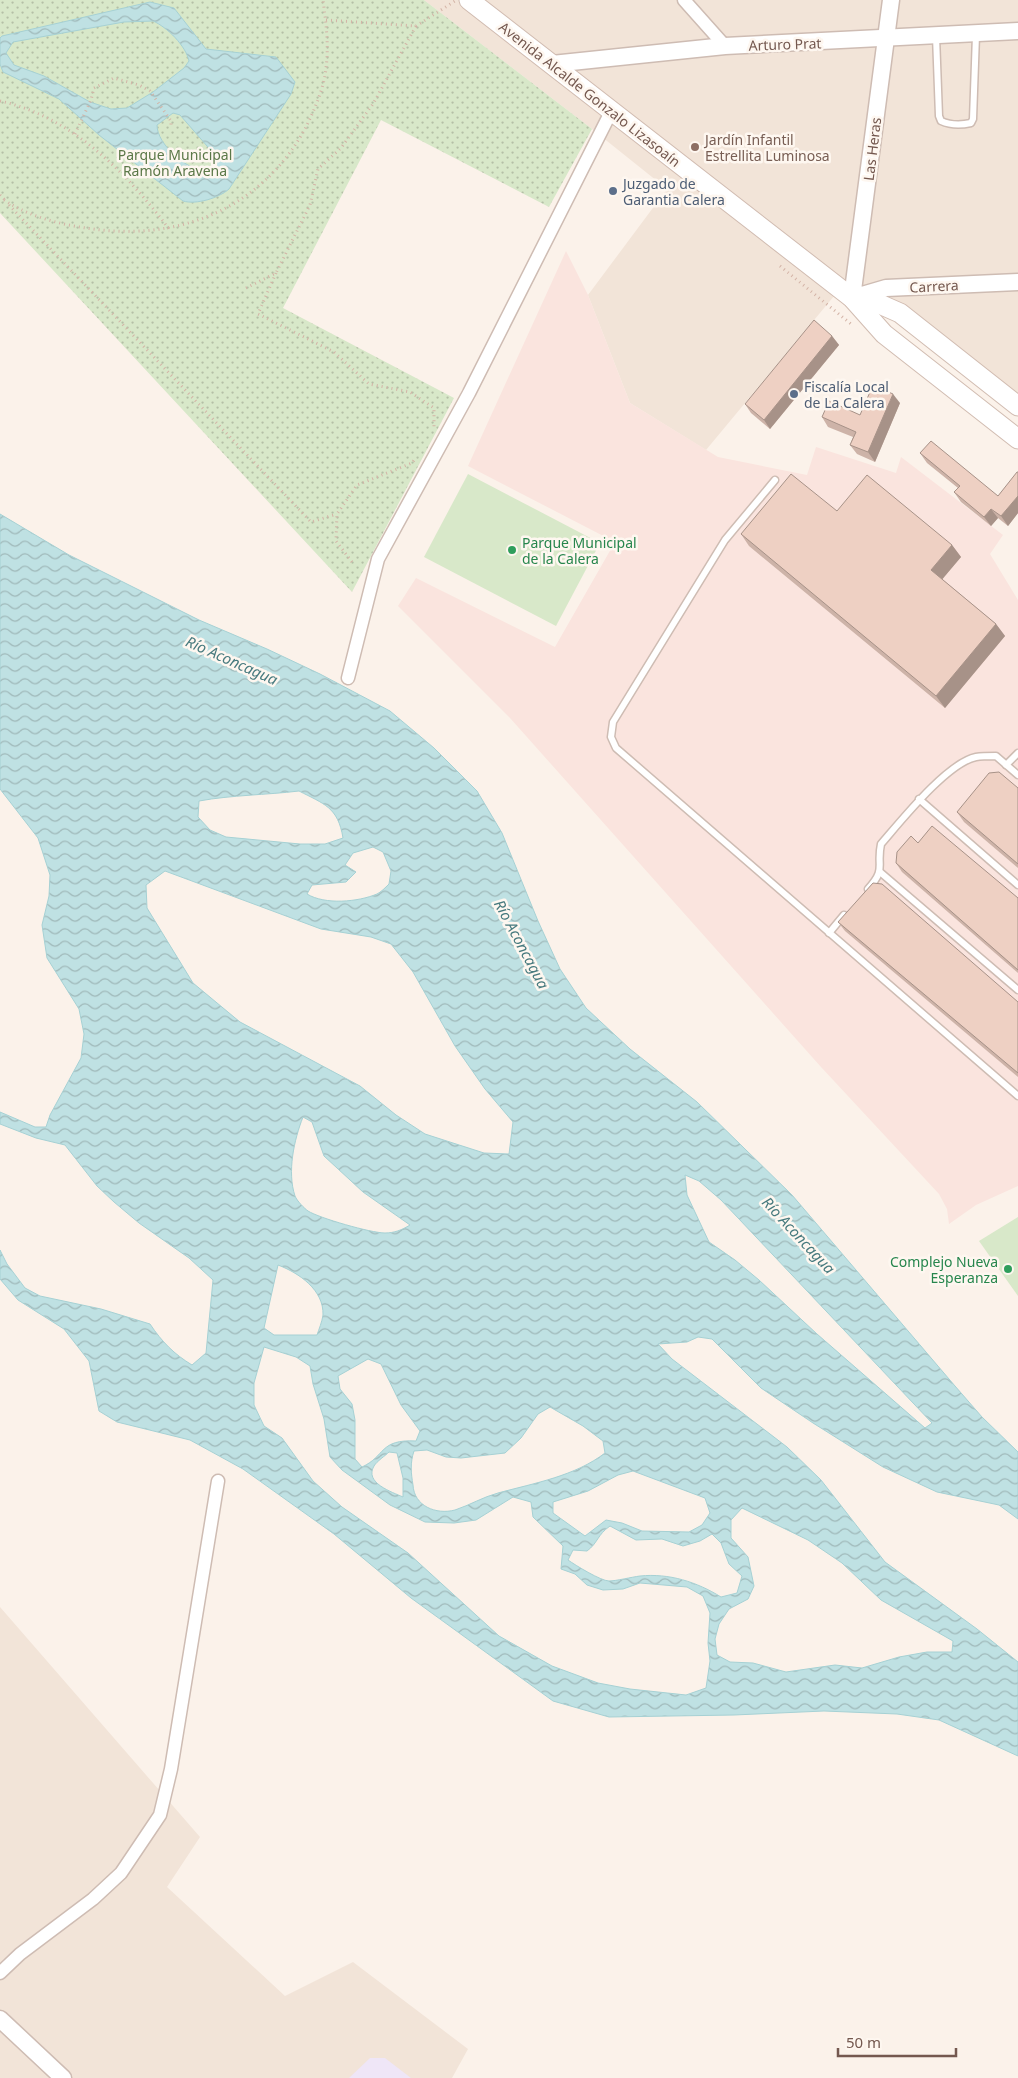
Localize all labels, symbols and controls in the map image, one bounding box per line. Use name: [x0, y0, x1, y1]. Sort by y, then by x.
street label: Avenida Alcalde Gonzalo Lizasoaín: [495, 17, 685, 171]
street label: Arturo Prat: [748, 33, 822, 55]
street label: Las Heras: [859, 116, 885, 182]
place label: Jardín Infantil Estrellita Luminosa: [703, 130, 830, 165]
marker: Jardín Infantil Estrellita Luminosa: [689, 141, 701, 153]
park label: Parque Municipal Ramón Aravena: [118, 145, 232, 180]
place label: Juzgado de Garantia Calera: [621, 174, 725, 209]
marker: Juzgado de Garantia Calera: [607, 185, 619, 197]
street label: Carrera: [909, 275, 959, 297]
place label: Fiscalía Local de La Calera: [804, 377, 889, 412]
marker: Fiscalía Local de La Calera: [788, 388, 800, 400]
place label: Parque Municipal de la Calera: [522, 533, 637, 568]
marker: Parque Municipal de la Calera: [506, 544, 518, 556]
water label: Río Aconcagua: [183, 631, 281, 689]
water label: Río Aconcagua: [490, 896, 554, 993]
water label: Río Aconcagua: [758, 1192, 840, 1278]
place label: Complejo Nueva Esperanza: [890, 1252, 998, 1287]
marker: Complejo Nueva Esperanza: [1002, 1263, 1014, 1275]
scale bar: [838, 2026, 956, 2058]
text: 50 m: [846, 2032, 881, 2052]

